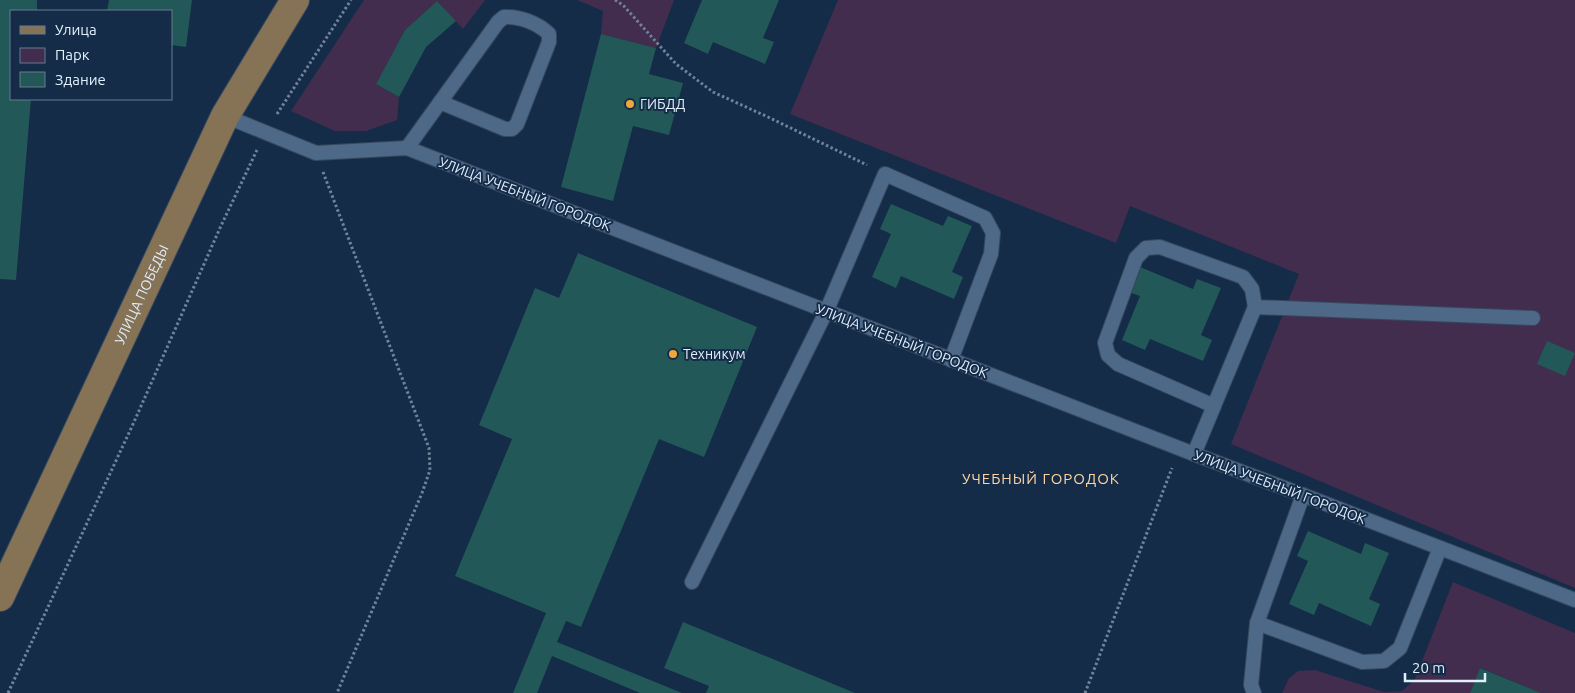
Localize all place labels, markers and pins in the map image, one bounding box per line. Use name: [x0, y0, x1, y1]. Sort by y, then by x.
place label: ГИБДД: [640, 96, 686, 112]
marker: ГИБДД: [624, 98, 636, 110]
place label: Техникум: [683, 346, 746, 362]
marker: Техникум: [667, 348, 679, 360]

